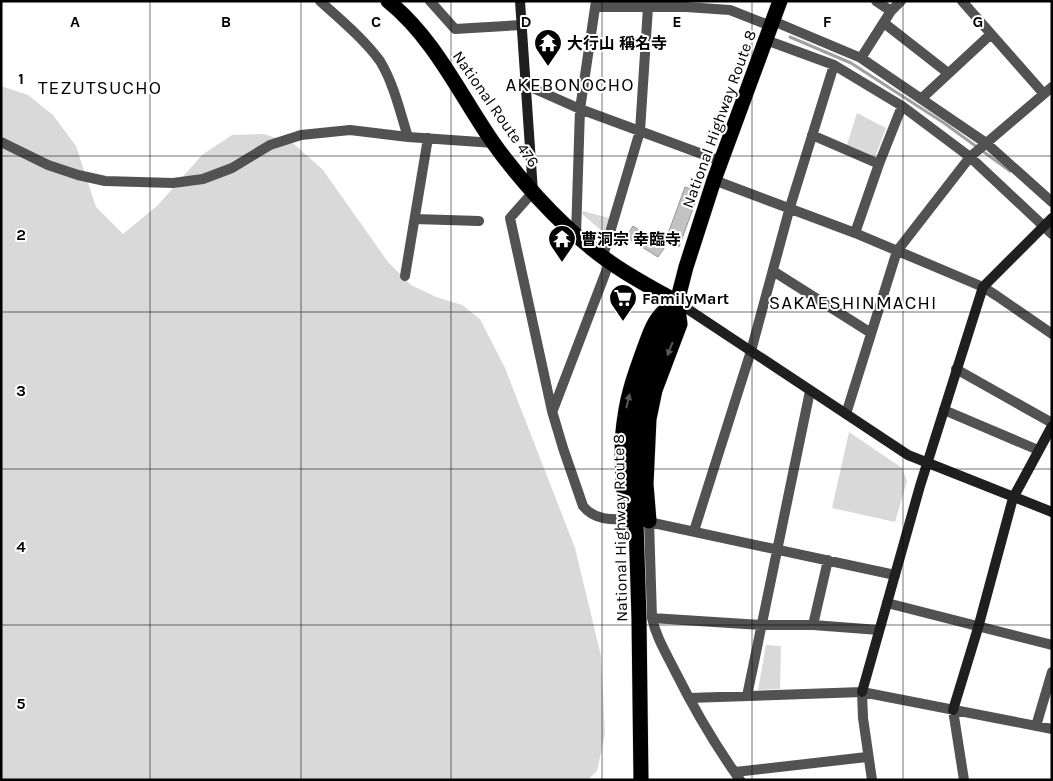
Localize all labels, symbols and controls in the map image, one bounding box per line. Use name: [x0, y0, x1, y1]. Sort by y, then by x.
text: A: [70, 12, 80, 31]
text: B: [221, 12, 231, 31]
text: C: [371, 12, 381, 31]
text: D: [521, 12, 532, 31]
text: E: [672, 12, 682, 31]
text: F: [823, 12, 832, 31]
text: G: [973, 12, 983, 31]
street label: National Highway Route 8: [678, 27, 760, 211]
temple icon: 大行山 稱名寺: [533, 28, 563, 67]
place label: 大行山 稱名寺: [567, 34, 667, 53]
street label: National Route 476: [449, 47, 543, 171]
text: 1: [18, 69, 24, 88]
district label: AKEBONOCHO: [505, 74, 635, 96]
district label: TEZUTSUCHO: [38, 77, 162, 99]
temple icon: 曹洞宗 幸臨寺: [547, 224, 577, 263]
text: 2: [16, 225, 26, 244]
place label: 曹洞宗 幸臨寺: [581, 230, 681, 249]
supermarket icon: FamilyMart: [608, 283, 638, 322]
place label: FamilyMart: [642, 289, 729, 308]
district label: SAKAESHINMACHI: [769, 292, 937, 314]
one-way arrow: [666, 342, 674, 356]
text: 3: [16, 381, 26, 400]
one-way arrow: [624, 394, 632, 409]
street label: National Highway Route 8: [609, 434, 631, 622]
text: 4: [16, 537, 26, 556]
text: 5: [16, 694, 26, 713]

